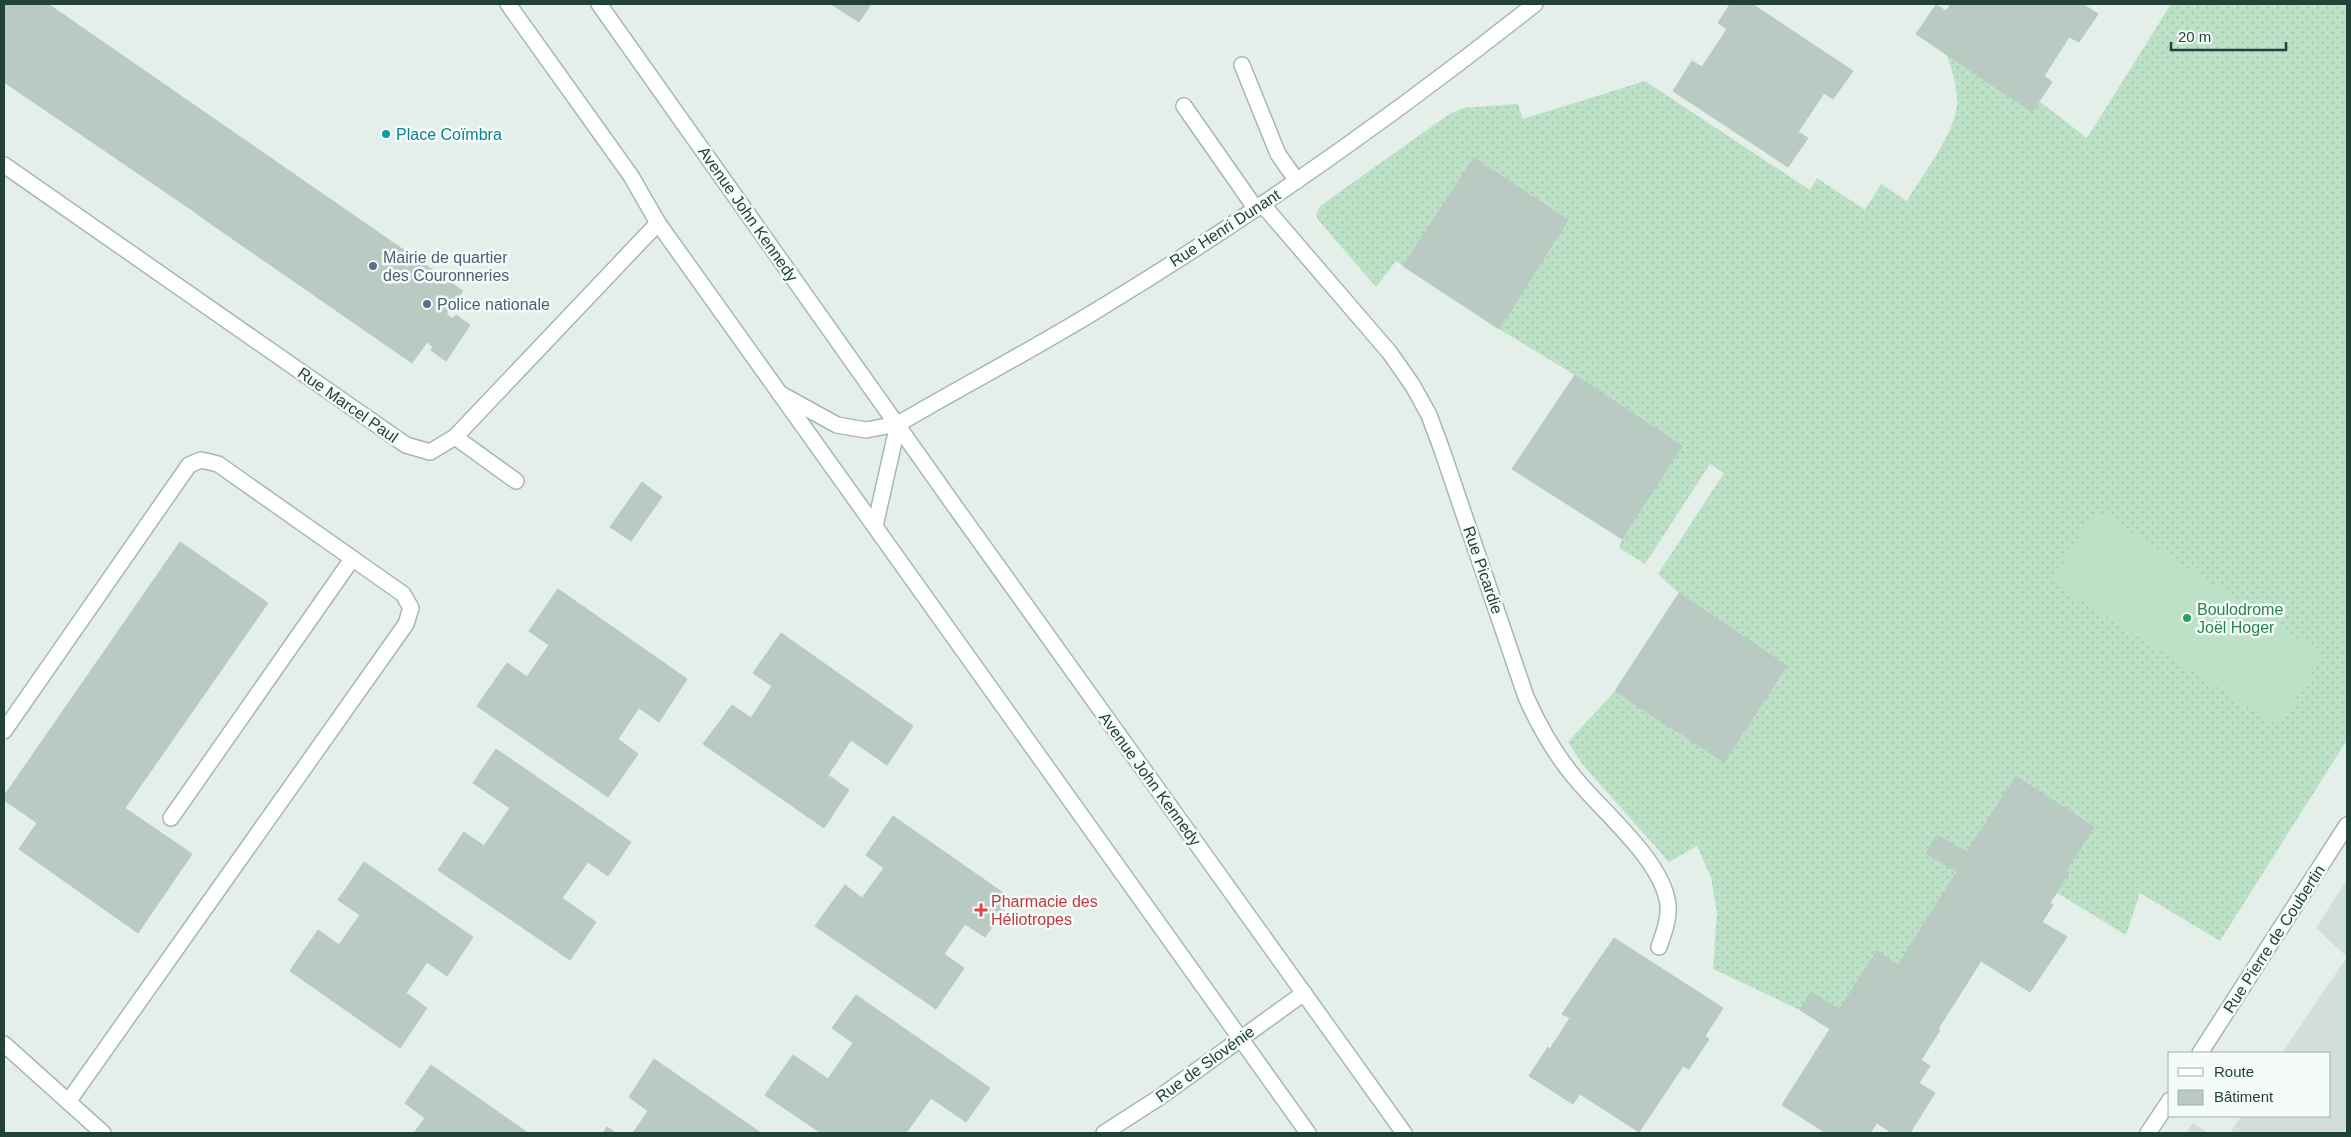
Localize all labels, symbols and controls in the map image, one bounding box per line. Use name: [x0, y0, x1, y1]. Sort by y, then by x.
scale bar: [2171, 20, 2286, 52]
text: 20 m: [2178, 28, 2211, 45]
place label: Place Coïmbra: [396, 126, 502, 143]
marker: Place Coïmbra: [380, 128, 392, 140]
street label: Avenue John Kennedy: [695, 143, 801, 285]
street label: Rue Henri Dunant: [1167, 186, 1284, 270]
place label: Mairie de quartier des Couronneries: [383, 249, 509, 284]
marker: Mairie de quartier des Couronneries: [367, 260, 379, 272]
place label: Police nationale: [437, 296, 550, 313]
marker: Police nationale: [421, 298, 433, 310]
street label: Rue Marcel Paul: [295, 364, 401, 446]
street label: Rue Picardie: [1460, 524, 1506, 616]
place label: Boulodrome Joël Hoger: [2197, 601, 2283, 636]
marker: Boulodrome Joël Hoger: [2181, 612, 2193, 624]
street label: Avenue John Kennedy: [1096, 709, 1204, 849]
street label: Rue Pierre de Coubertin: [2220, 862, 2328, 1016]
place label: Pharmacie des Héliotropes: [991, 893, 1098, 928]
marker: Pharmacie des Héliotropes: [975, 904, 987, 916]
street label: Rue de Slovénie: [1153, 1023, 1258, 1105]
legend: [2168, 1052, 2331, 1117]
text: Route: [2214, 1063, 2254, 1080]
text: Bâtiment: [2214, 1088, 2274, 1105]

